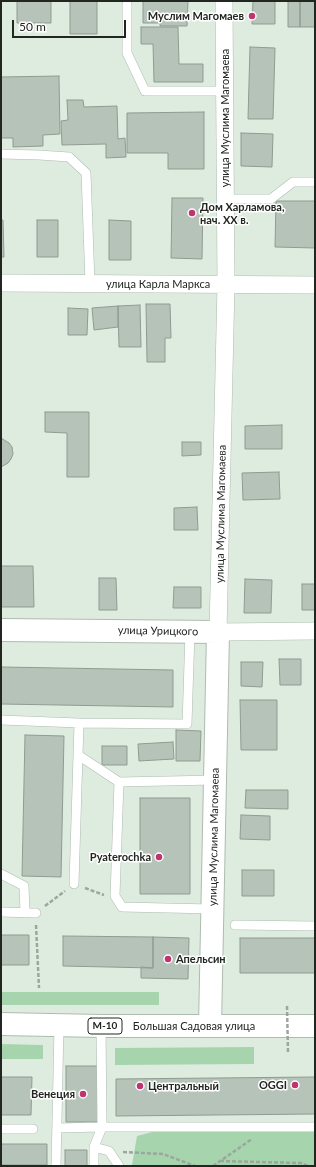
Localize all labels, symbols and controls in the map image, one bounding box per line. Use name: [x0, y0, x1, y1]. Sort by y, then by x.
place label: Муслим Магомаев: [148, 9, 244, 23]
marker: Муслим Магомаев: [247, 11, 257, 21]
scale bar: [14, 12, 128, 38]
text: 50 m: [19, 19, 46, 34]
street label: улица Муслима Магомаева: [218, 49, 232, 187]
place label: Дом Харламова, нач. XX в.: [200, 200, 285, 226]
marker: Дом Харламова, нач. XX в.: [187, 208, 197, 218]
street label: улица Карла Маркса: [106, 277, 210, 291]
street label: улица Муслима Магомаева: [213, 445, 229, 583]
street label: улица Урицкого: [118, 624, 198, 638]
street label: улица Муслима Магомаева: [206, 768, 222, 906]
place label: Pyaterochka: [90, 850, 151, 864]
marker: Pyaterochka: [154, 852, 164, 862]
place label: Апельсин: [176, 952, 226, 966]
marker: Апельсин: [163, 954, 173, 964]
road number: М-10: [88, 1018, 122, 1034]
street label: Большая Садовая улица: [133, 1019, 255, 1033]
place label: OGGI: [259, 1078, 287, 1092]
place label: Центральный: [148, 1079, 219, 1093]
marker: OGGI: [290, 1080, 300, 1090]
marker: Центральный: [135, 1081, 145, 1091]
place label: Венеция: [31, 1087, 75, 1101]
marker: Венеция: [78, 1089, 88, 1099]

